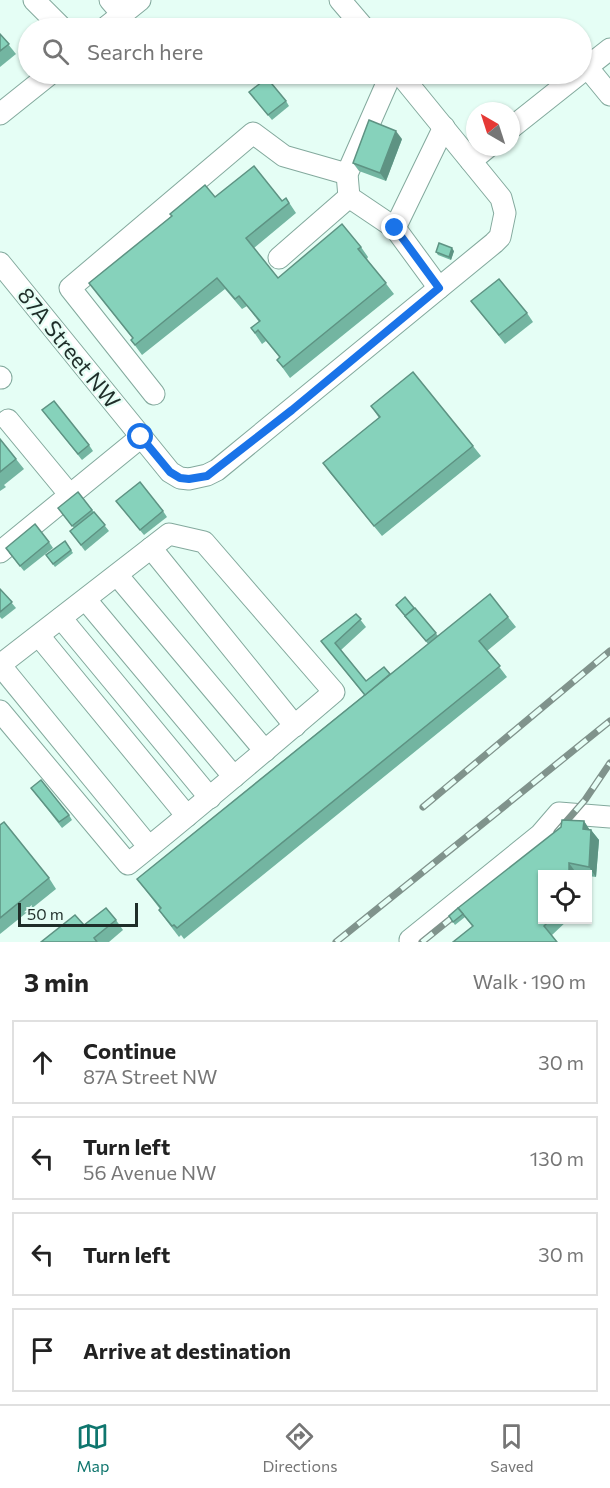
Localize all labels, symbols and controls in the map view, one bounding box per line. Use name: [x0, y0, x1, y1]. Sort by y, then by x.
search box: [18, 18, 592, 84]
icon: search: [39, 35, 72, 68]
text: Search here: [87, 38, 203, 65]
north arrow: [466, 102, 520, 156]
route end: [381, 214, 407, 240]
street label: 87A Street NW: [12, 282, 126, 414]
route start: [127, 423, 153, 449]
map controls: [538, 870, 592, 924]
button: locate: [538, 870, 592, 924]
scale bar: [18, 900, 138, 928]
text: 50 m: [27, 904, 64, 923]
text: 3 min: [24, 966, 89, 997]
text: Walk · 190 m: [473, 969, 586, 993]
text: Continue: [83, 1037, 176, 1064]
icon: ahead: [26, 1046, 59, 1079]
text: 30 m: [538, 1050, 584, 1074]
text: 87A Street NW: [83, 1064, 217, 1088]
text: Turn left: [83, 1133, 170, 1160]
icon: left: [26, 1142, 59, 1175]
text: 130 m: [530, 1146, 584, 1170]
text: 56 Avenue NW: [83, 1160, 216, 1184]
icon: left: [26, 1238, 59, 1271]
text: Turn left: [83, 1241, 170, 1268]
text: 30 m: [538, 1242, 584, 1266]
icon: arrive: [26, 1334, 59, 1367]
text: Arrive at destination: [83, 1337, 291, 1364]
tab: Map: [76, 1420, 109, 1475]
tab: Directions: [262, 1420, 337, 1475]
tab: Saved: [490, 1420, 534, 1475]

